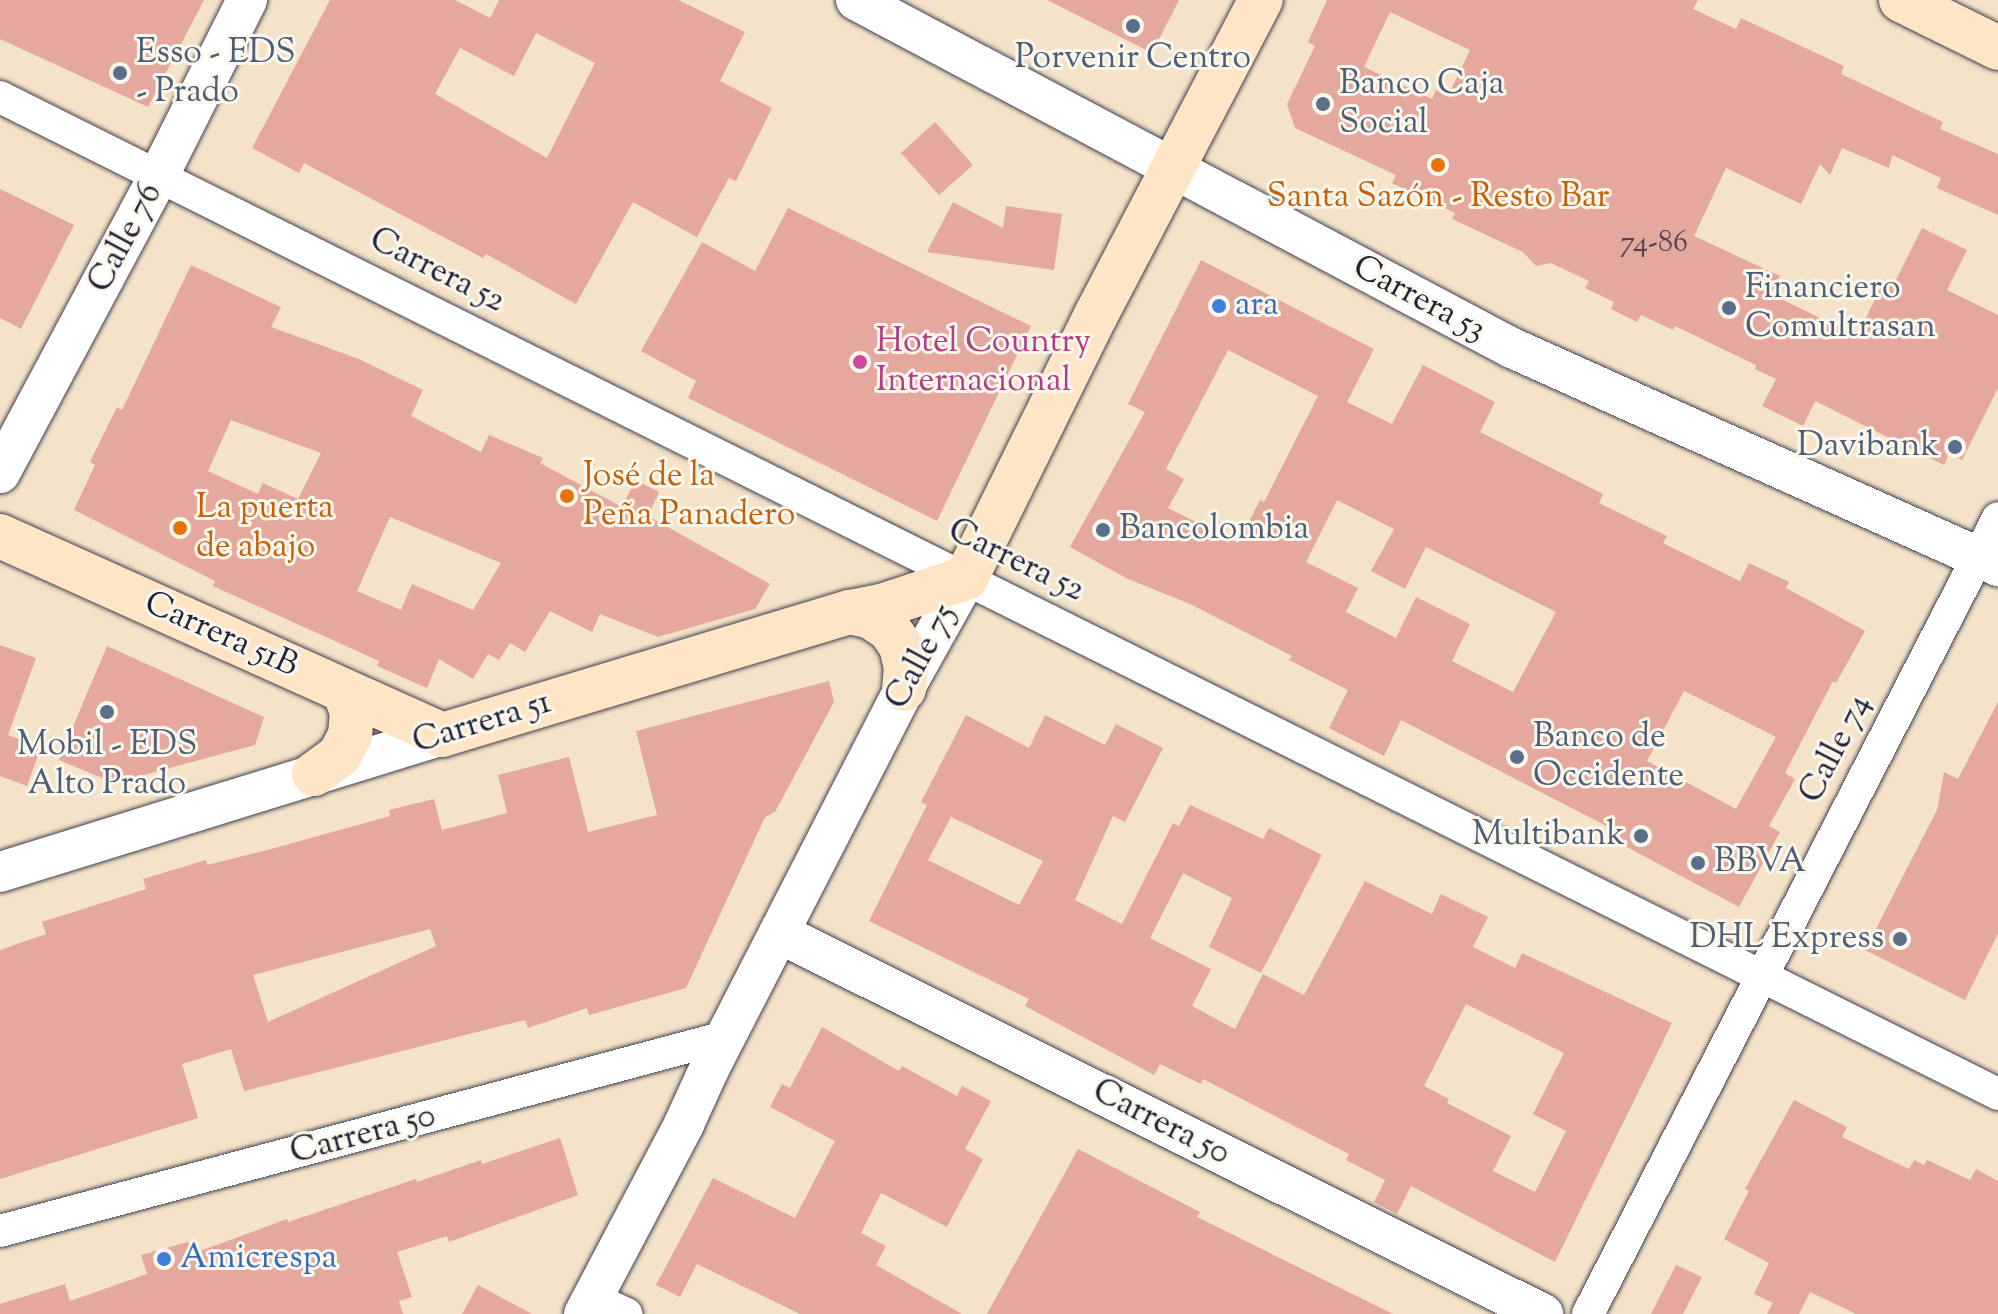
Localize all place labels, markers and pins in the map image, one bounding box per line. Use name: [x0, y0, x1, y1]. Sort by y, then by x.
marker: Porvenir Centro: [1124, 17, 1142, 35]
place label: Esso - EDS - Prado: [136, 33, 296, 112]
place label: Porvenir Centro: [1015, 39, 1251, 79]
marker: Esso - EDS - Prado: [111, 64, 129, 82]
place label: Banco Caja Social: [1339, 64, 1504, 144]
marker: Banco Caja Social: [1314, 95, 1332, 113]
marker: Santa Sazón - Resto Bar: [1429, 156, 1447, 174]
place label: Santa Sazón - Resto Bar: [1266, 178, 1610, 218]
place label: Financiero Comultrasan: [1745, 268, 1936, 348]
place label: ara: [1235, 286, 1279, 326]
marker: ara: [1210, 297, 1228, 315]
marker: Financiero Comultrasan: [1720, 299, 1738, 317]
place label: Hotel Country Internacional: [876, 322, 1091, 402]
marker: Hotel Country Internacional: [851, 353, 869, 371]
place label: Davibank: [1797, 427, 1939, 467]
marker: Davibank: [1946, 438, 1964, 456]
place label: José de la Peña Panadero: [583, 456, 795, 536]
marker: José de la Peña Panadero: [558, 487, 576, 505]
place label: La puerta de abajo: [196, 488, 334, 568]
place label: Bancolombia: [1119, 510, 1309, 550]
marker: La puerta de abajo: [171, 519, 189, 537]
marker: Bancolombia: [1094, 521, 1112, 539]
marker: Mobil - EDS Alto Prado: [98, 703, 116, 721]
place label: Banco de Occidente: [1533, 717, 1684, 796]
place label: Mobil - EDS Alto Prado: [17, 725, 197, 804]
marker: Banco de Occidente: [1508, 748, 1526, 766]
place label: Multibank: [1472, 816, 1625, 856]
marker: Multibank: [1632, 827, 1650, 845]
place label: BBVA: [1714, 843, 1806, 883]
marker: BBVA: [1689, 854, 1707, 872]
place label: DHL Express: [1689, 919, 1884, 959]
marker: DHL Express: [1891, 930, 1909, 948]
place label: Amicrespa: [180, 1239, 337, 1279]
marker: Amicrespa: [155, 1250, 173, 1268]

